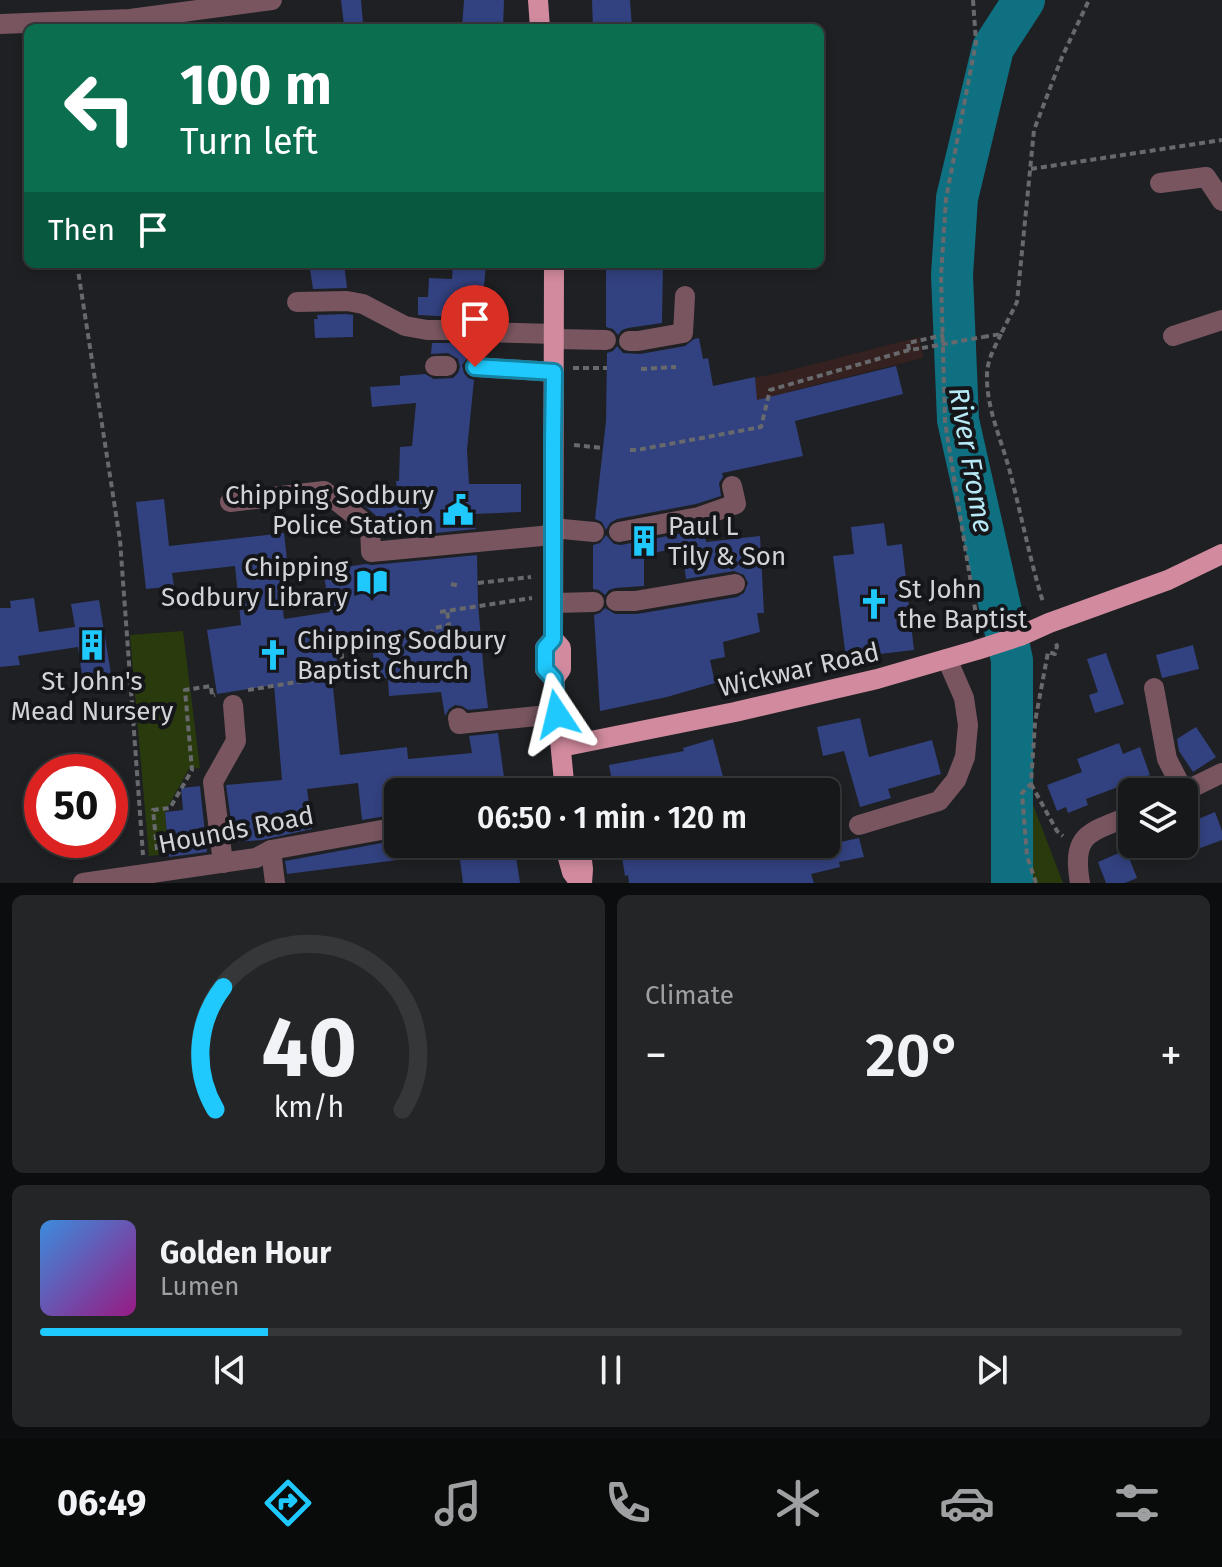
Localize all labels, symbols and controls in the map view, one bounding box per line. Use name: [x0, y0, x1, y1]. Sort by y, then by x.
text: 100 m: [180, 52, 332, 119]
icon: left: [48, 56, 152, 160]
text: Turn left: [180, 120, 318, 164]
icon: arrive: [131, 208, 175, 252]
text: Then: [48, 212, 115, 248]
pin: [441, 285, 509, 367]
icon: arrive: [453, 297, 497, 341]
water label: River Frome: [942, 385, 1000, 535]
place label: Chipping Sodbury Police Station: [225, 480, 434, 541]
public building icon: Chipping Sodbury Police Station: [441, 493, 475, 527]
place label: Paul L Tily & Son: [668, 511, 786, 572]
building icon: Paul L Tily & Son: [627, 524, 661, 558]
place label: Chipping Sodbury Library: [161, 552, 348, 613]
library icon: Chipping Sodbury Library: [355, 565, 389, 599]
place label: St John the Baptist: [898, 574, 1028, 635]
church icon: St John the Baptist: [857, 587, 891, 621]
place label: Chipping Sodbury Baptist Church: [297, 625, 506, 686]
building icon: St John's Mead Nursery: [75, 628, 109, 662]
street label: Wickwar Road: [716, 636, 882, 704]
church icon: Chipping Sodbury Baptist Church: [256, 638, 290, 672]
place label: St John's Mead Nursery: [11, 666, 173, 727]
position arrow: [515, 672, 599, 756]
speed limit sign: 50: [24, 754, 128, 858]
map controls: [1118, 778, 1198, 858]
button: layers: [1118, 778, 1198, 858]
street label: Hounds Road: [156, 800, 316, 860]
text: 06:50 · 1 min · 120 m: [477, 800, 747, 836]
text: Climate: [645, 980, 734, 1011]
text: 40: [261, 998, 356, 1098]
text: 20°: [865, 1020, 962, 1092]
text: −: [645, 1029, 667, 1082]
text: +: [1160, 1029, 1182, 1082]
text: km/h: [273, 1090, 344, 1125]
text: Golden Hour: [160, 1235, 331, 1271]
text: Lumen: [160, 1271, 239, 1302]
icon: previous: [208, 1348, 252, 1392]
icon: pause: [589, 1348, 633, 1392]
icon: next: [970, 1348, 1014, 1392]
icon: directions: [260, 1475, 316, 1531]
icon: music: [430, 1475, 486, 1531]
icon: phone: [600, 1475, 656, 1531]
icon: climate: [770, 1475, 826, 1531]
icon: car: [939, 1475, 995, 1531]
icon: filters: [1109, 1475, 1165, 1531]
text: 06:49: [57, 1481, 146, 1525]

